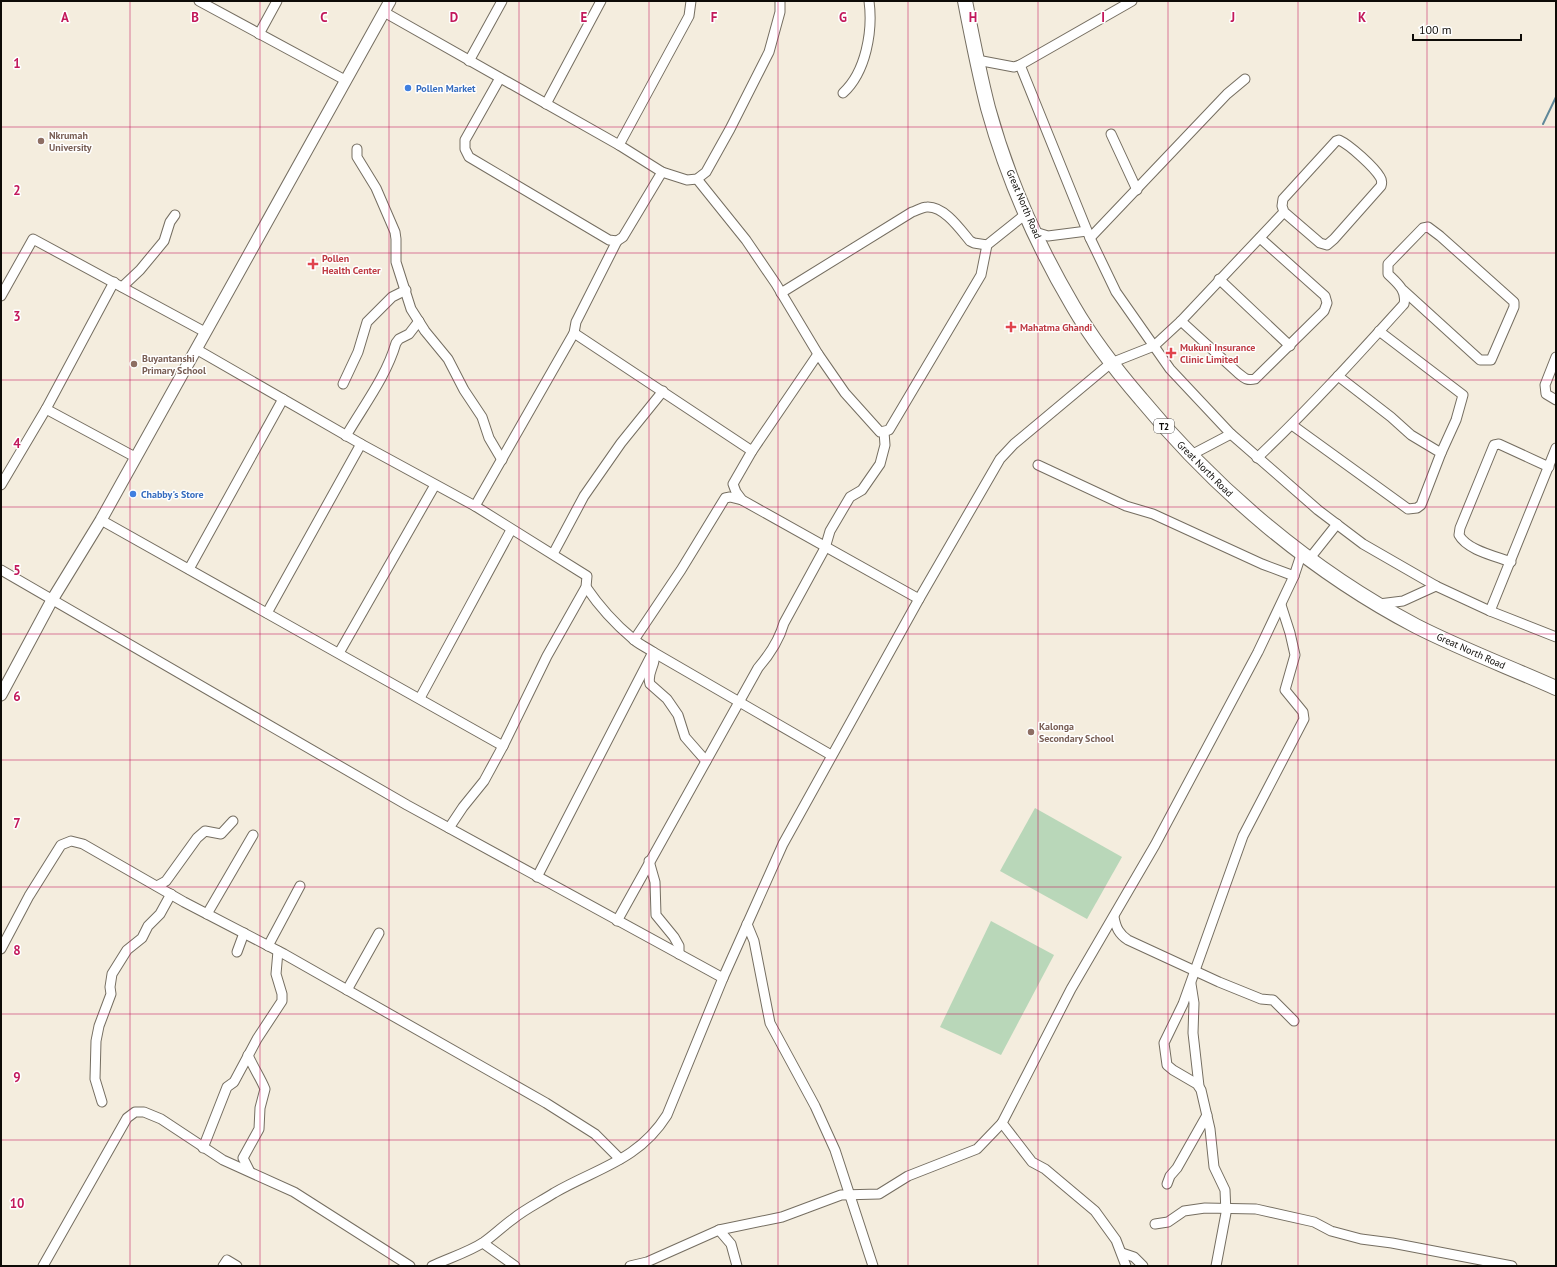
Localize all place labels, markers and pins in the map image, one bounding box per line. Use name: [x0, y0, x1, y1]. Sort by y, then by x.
place label: Pollen Market: [416, 82, 476, 95]
marker: Pollen Market: [403, 83, 413, 93]
place label: Nkrumah University: [49, 129, 92, 154]
marker: Nkrumah University: [36, 136, 46, 146]
place label: Pollen Health Center: [322, 252, 381, 277]
marker: Pollen Health Center: [307, 258, 319, 270]
marker: Mahatma Ghandi: [1005, 321, 1017, 333]
place label: Mahatma Ghandi: [1020, 321, 1093, 334]
place label: Mukuni Insurance Clinic Limited: [1180, 341, 1255, 366]
marker: Mukuni Insurance Clinic Limited: [1165, 347, 1177, 359]
place label: Buyantanshi Primary School: [142, 352, 206, 377]
marker: Buyantanshi Primary School: [129, 359, 139, 369]
place label: Chabby's Store: [141, 488, 204, 501]
marker: Chabby's Store: [128, 489, 138, 499]
place label: Kalonga Secondary School: [1039, 720, 1114, 745]
marker: Kalonga Secondary School: [1026, 727, 1036, 737]

